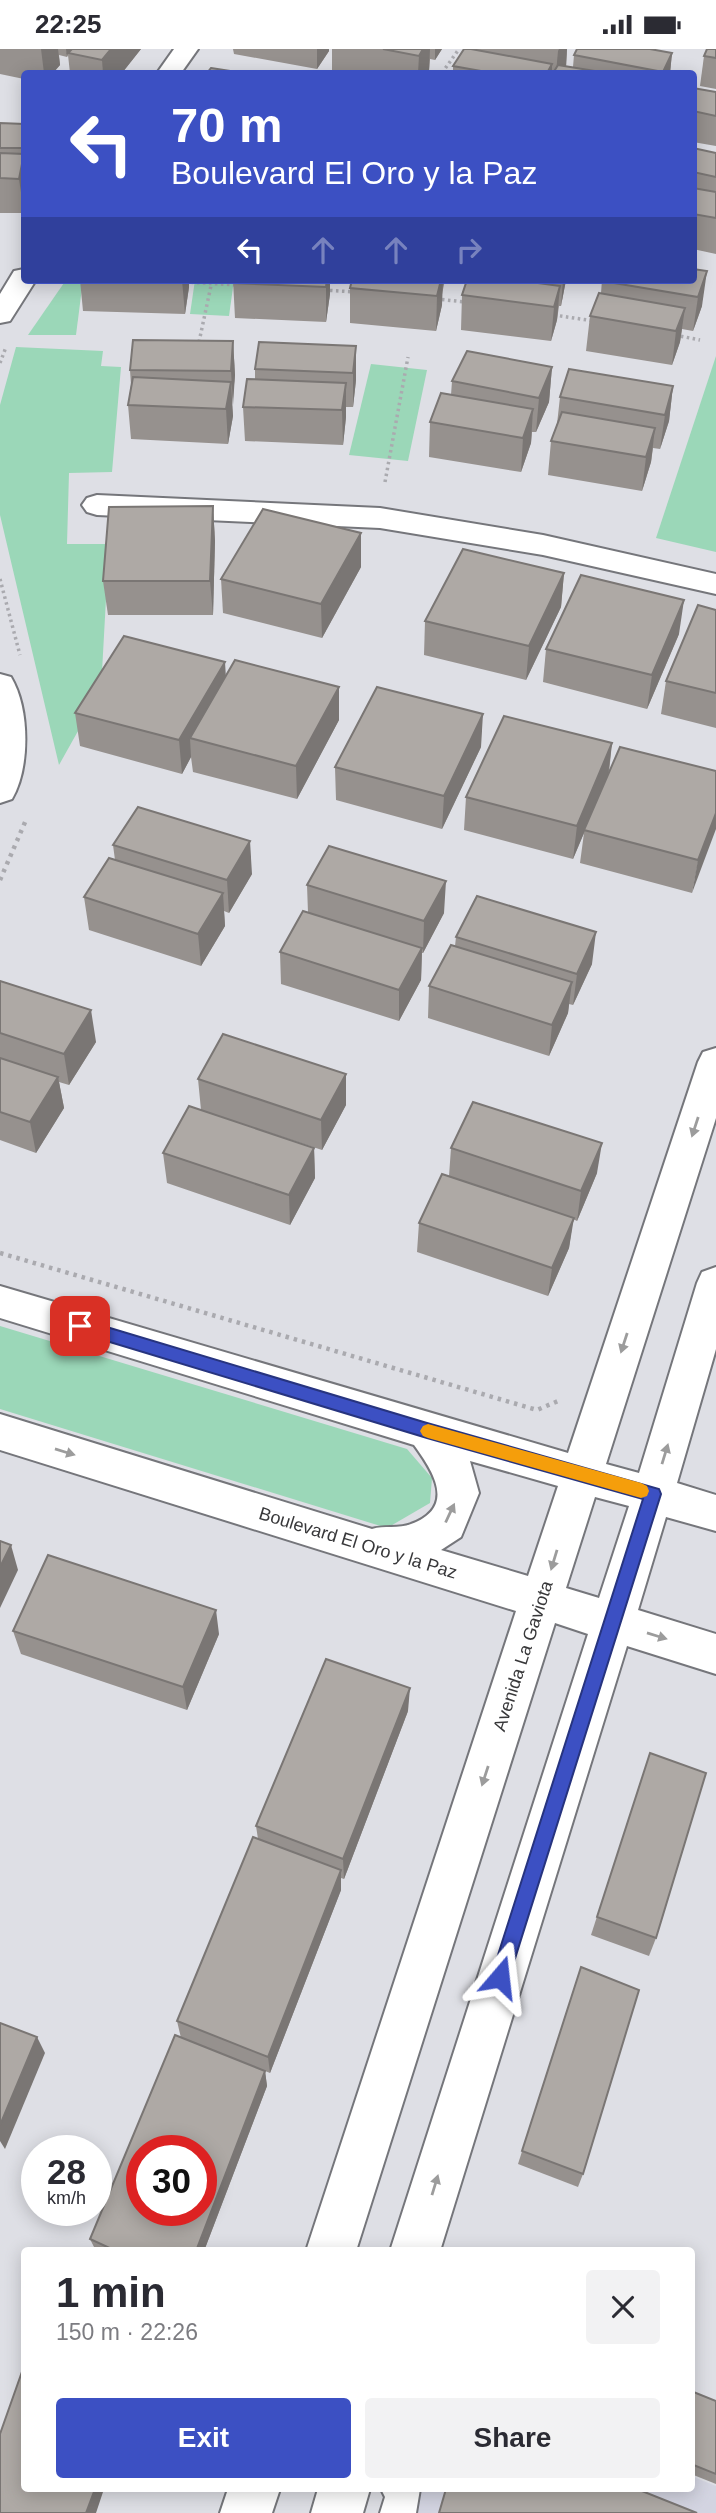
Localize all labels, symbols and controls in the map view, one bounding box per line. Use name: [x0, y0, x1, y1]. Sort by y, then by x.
text: 22:25: [35, 9, 102, 39]
icon: left: [56, 98, 147, 189]
text: 70 m: [171, 98, 283, 152]
text: Boulevard El Oro y la Paz: [171, 155, 537, 191]
icon: left: [231, 231, 269, 269]
icon: ahead: [304, 231, 342, 269]
icon: ahead: [377, 231, 415, 269]
icon: right: [450, 231, 488, 269]
one-way arrow: [689, 1117, 700, 1138]
pin: [50, 1296, 110, 1356]
icon: arrive: [61, 1307, 99, 1345]
one-way arrow: [618, 1333, 629, 1354]
one-way arrow: [660, 1443, 670, 1464]
one-way arrow: [55, 1447, 76, 1457]
street label: Boulevard El Oro y la Paz: [257, 1503, 459, 1583]
one-way arrow: [444, 1503, 456, 1523]
one-way arrow: [549, 1549, 559, 1570]
street label: Avenida La Gaviota: [489, 1577, 557, 1734]
one-way arrow: [646, 1632, 667, 1642]
one-way arrow: [479, 1766, 490, 1787]
position arrow: [463, 1940, 537, 2014]
speed limit sign: 30: [126, 2135, 217, 2226]
text: 28: [47, 2152, 86, 2191]
one-way arrow: [431, 2174, 441, 2195]
text: km/h: [47, 2188, 86, 2208]
text: 1 min: [56, 2269, 166, 2316]
button: close: [586, 2270, 660, 2344]
text: 150 m · 22:26: [56, 2319, 198, 2345]
button: Exit: [56, 2398, 351, 2478]
button: Share: [365, 2398, 660, 2478]

